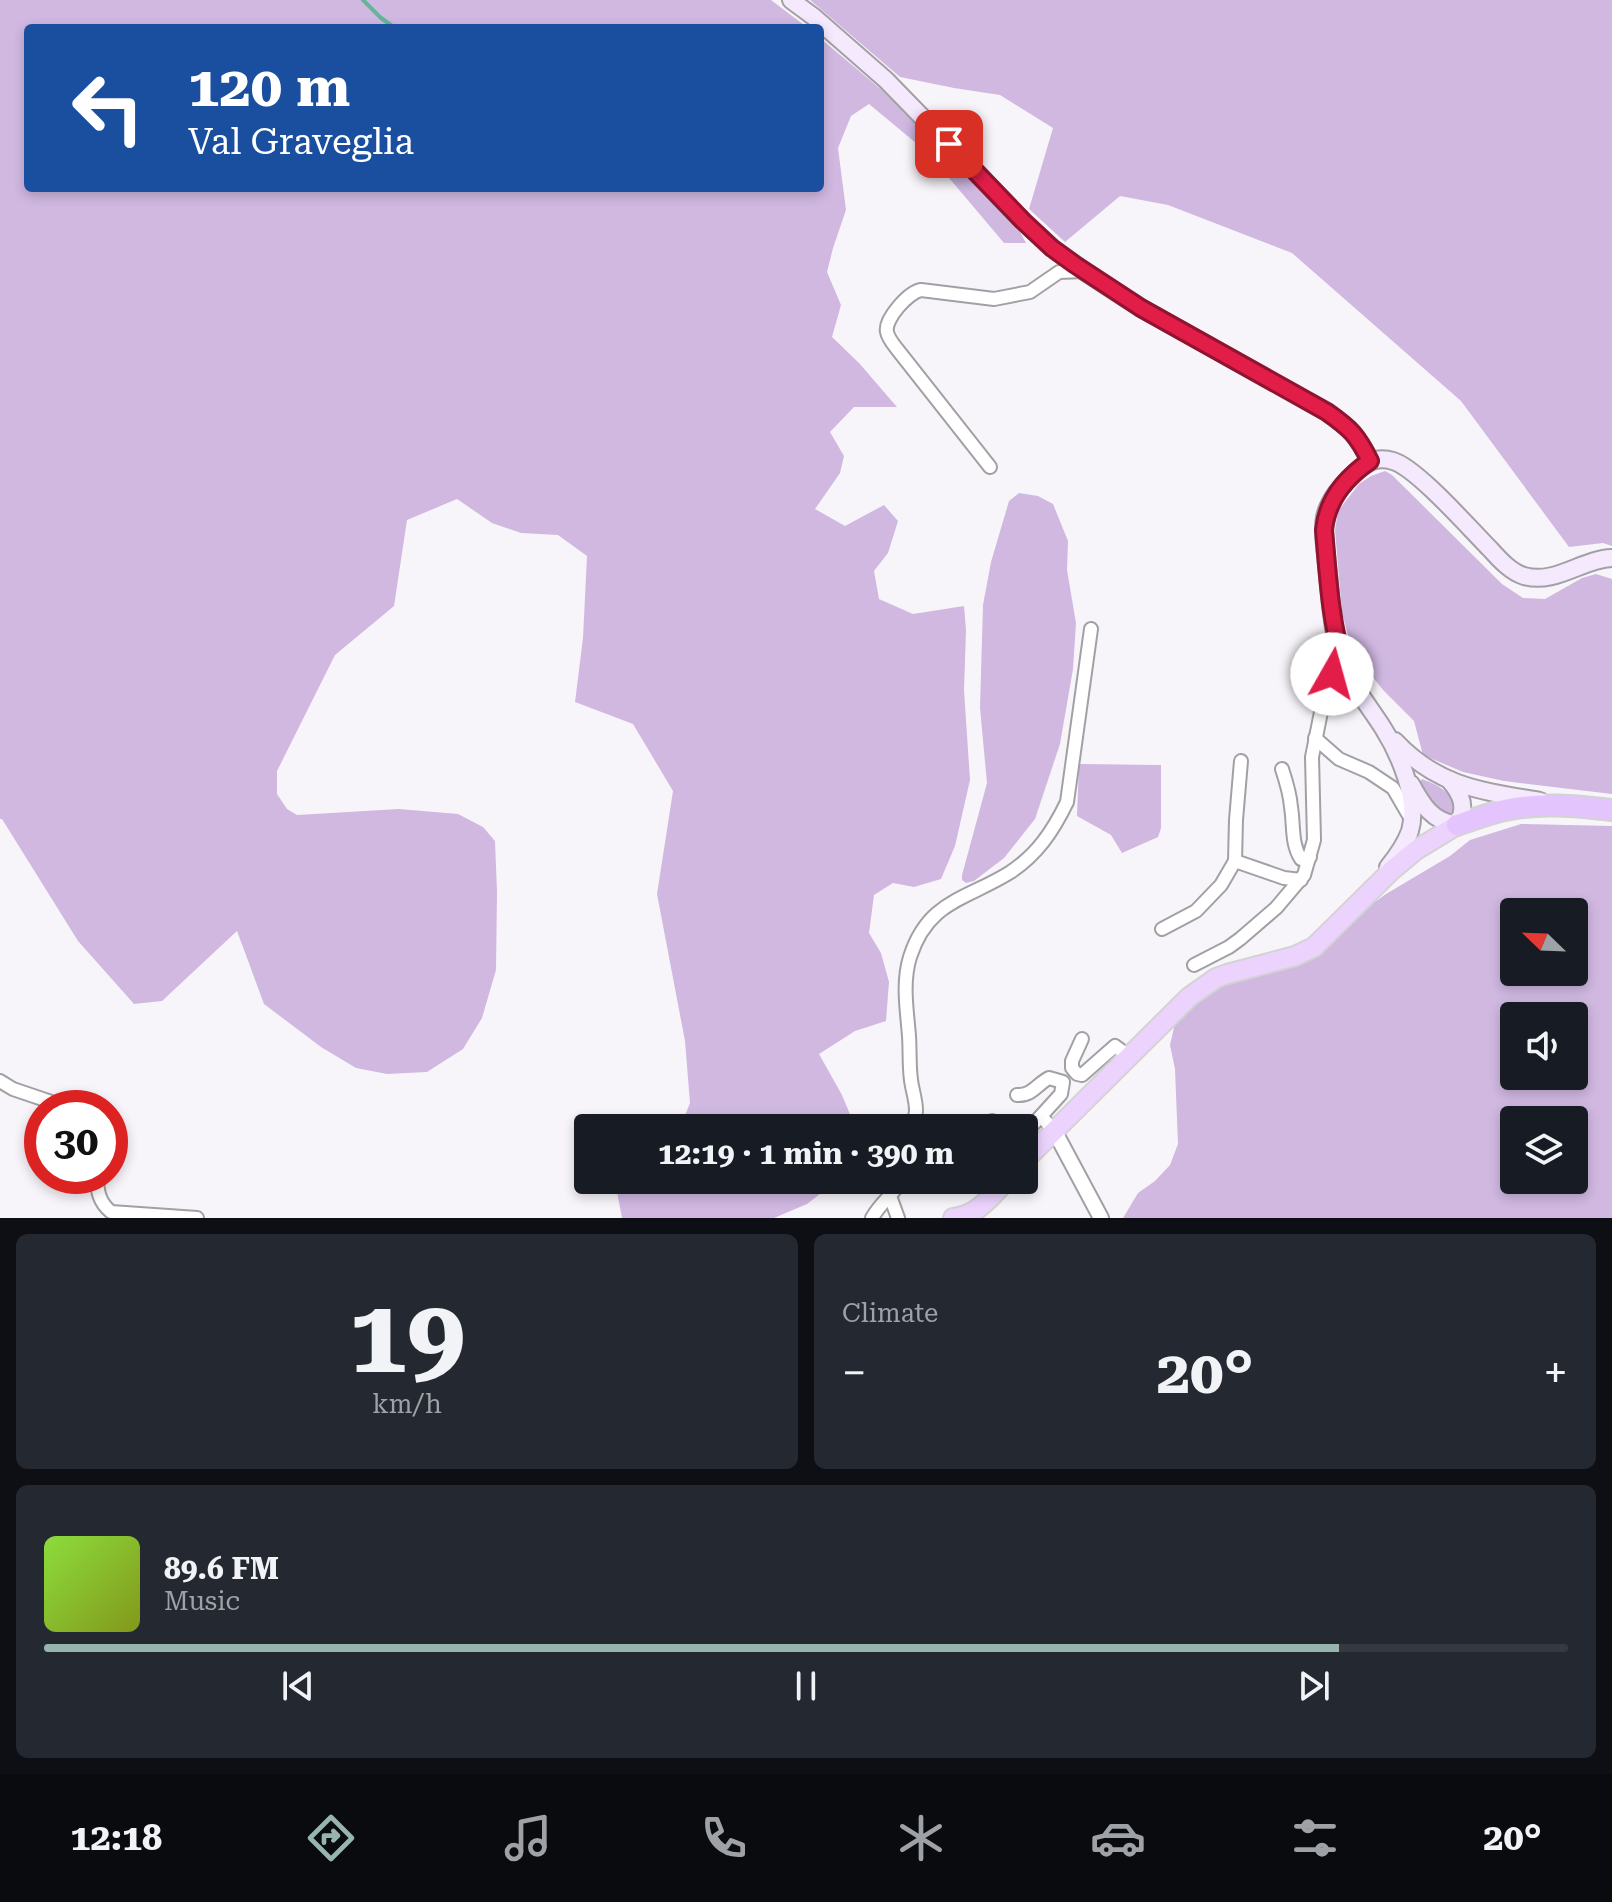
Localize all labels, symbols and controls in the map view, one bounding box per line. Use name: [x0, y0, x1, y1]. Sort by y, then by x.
text: 120 m: [188, 54, 350, 120]
icon: left: [56, 56, 160, 160]
pin: [915, 110, 983, 178]
text: Val Graveglia: [188, 121, 414, 163]
icon: arrive: [927, 122, 971, 166]
position arrow: [1290, 632, 1374, 716]
north arrow: [1500, 898, 1588, 986]
map controls: [1500, 898, 1588, 1194]
button: sound: [1500, 1002, 1588, 1090]
speed limit sign: 30: [24, 1090, 128, 1194]
button: layers: [1500, 1106, 1588, 1194]
text: 12:19 · 1 min · 390 m: [658, 1136, 954, 1171]
text: 19: [349, 1276, 465, 1397]
text: Climate: [842, 1298, 938, 1328]
text: 20°: [1156, 1337, 1254, 1408]
text: −: [842, 1347, 867, 1399]
text: +: [1543, 1347, 1568, 1399]
text: km/h: [372, 1389, 442, 1419]
text: 89.6 FM: [164, 1551, 279, 1586]
text: Music: [164, 1586, 240, 1616]
icon: previous: [276, 1664, 320, 1708]
icon: pause: [784, 1664, 828, 1708]
icon: next: [1292, 1664, 1336, 1708]
icon: directions: [303, 1810, 359, 1866]
icon: music: [500, 1810, 556, 1866]
icon: phone: [696, 1810, 752, 1866]
icon: climate: [893, 1810, 949, 1866]
icon: car: [1090, 1810, 1146, 1866]
icon: filters: [1287, 1810, 1343, 1866]
text: 12:18: [70, 1817, 162, 1859]
text: 20°: [1483, 1817, 1542, 1859]

